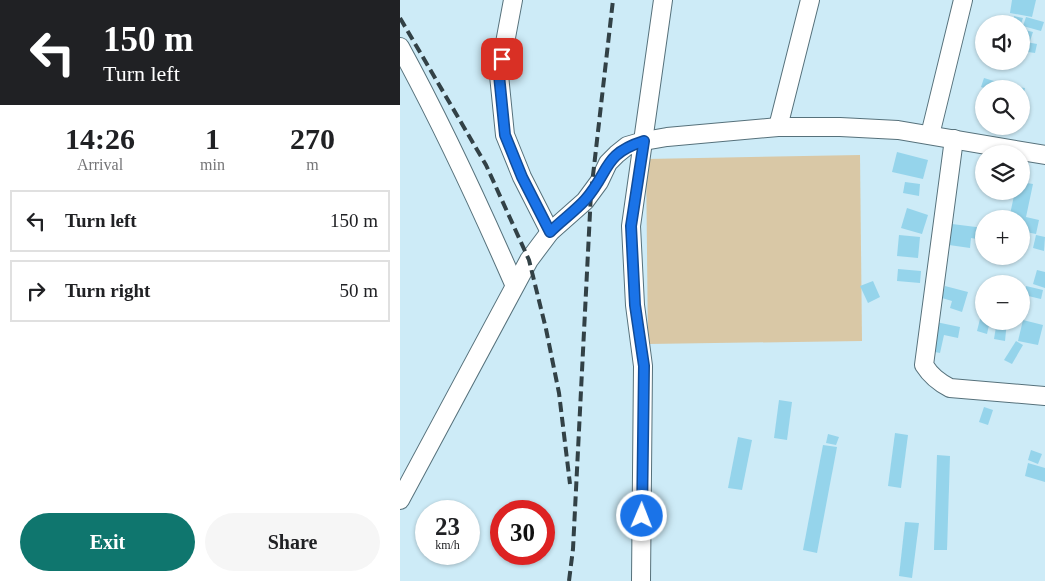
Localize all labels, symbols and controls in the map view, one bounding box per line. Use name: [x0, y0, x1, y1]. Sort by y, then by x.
map controls: [975, 15, 1030, 330]
button: sound: [975, 15, 1030, 70]
icon: left: [20, 20, 85, 85]
text: 150 m: [103, 20, 193, 59]
pin: [481, 38, 523, 80]
icon: arrive: [488, 45, 516, 73]
text: Turn left: [103, 61, 180, 86]
button: search: [975, 80, 1030, 135]
text: 14:26: [65, 122, 135, 155]
text: 1: [205, 122, 220, 155]
text: 270: [290, 122, 335, 155]
button: layers: [975, 145, 1030, 200]
text: Arrival: [77, 156, 123, 173]
text: min: [200, 156, 225, 173]
text: m: [306, 156, 319, 173]
icon: left: [22, 207, 50, 235]
text: Turn left: [65, 210, 137, 231]
text: 150 m: [330, 210, 378, 231]
button: +: [975, 210, 1030, 265]
button: −: [975, 275, 1030, 330]
icon: right: [22, 277, 50, 305]
text: Turn right: [65, 280, 150, 301]
text: 50 m: [339, 280, 378, 301]
position arrow: [615, 489, 667, 541]
speed limit sign: 30: [490, 500, 555, 565]
button: Exit: [20, 513, 195, 571]
button: Share: [205, 513, 380, 571]
text: 23: [435, 513, 460, 540]
text: km/h: [435, 538, 460, 552]

